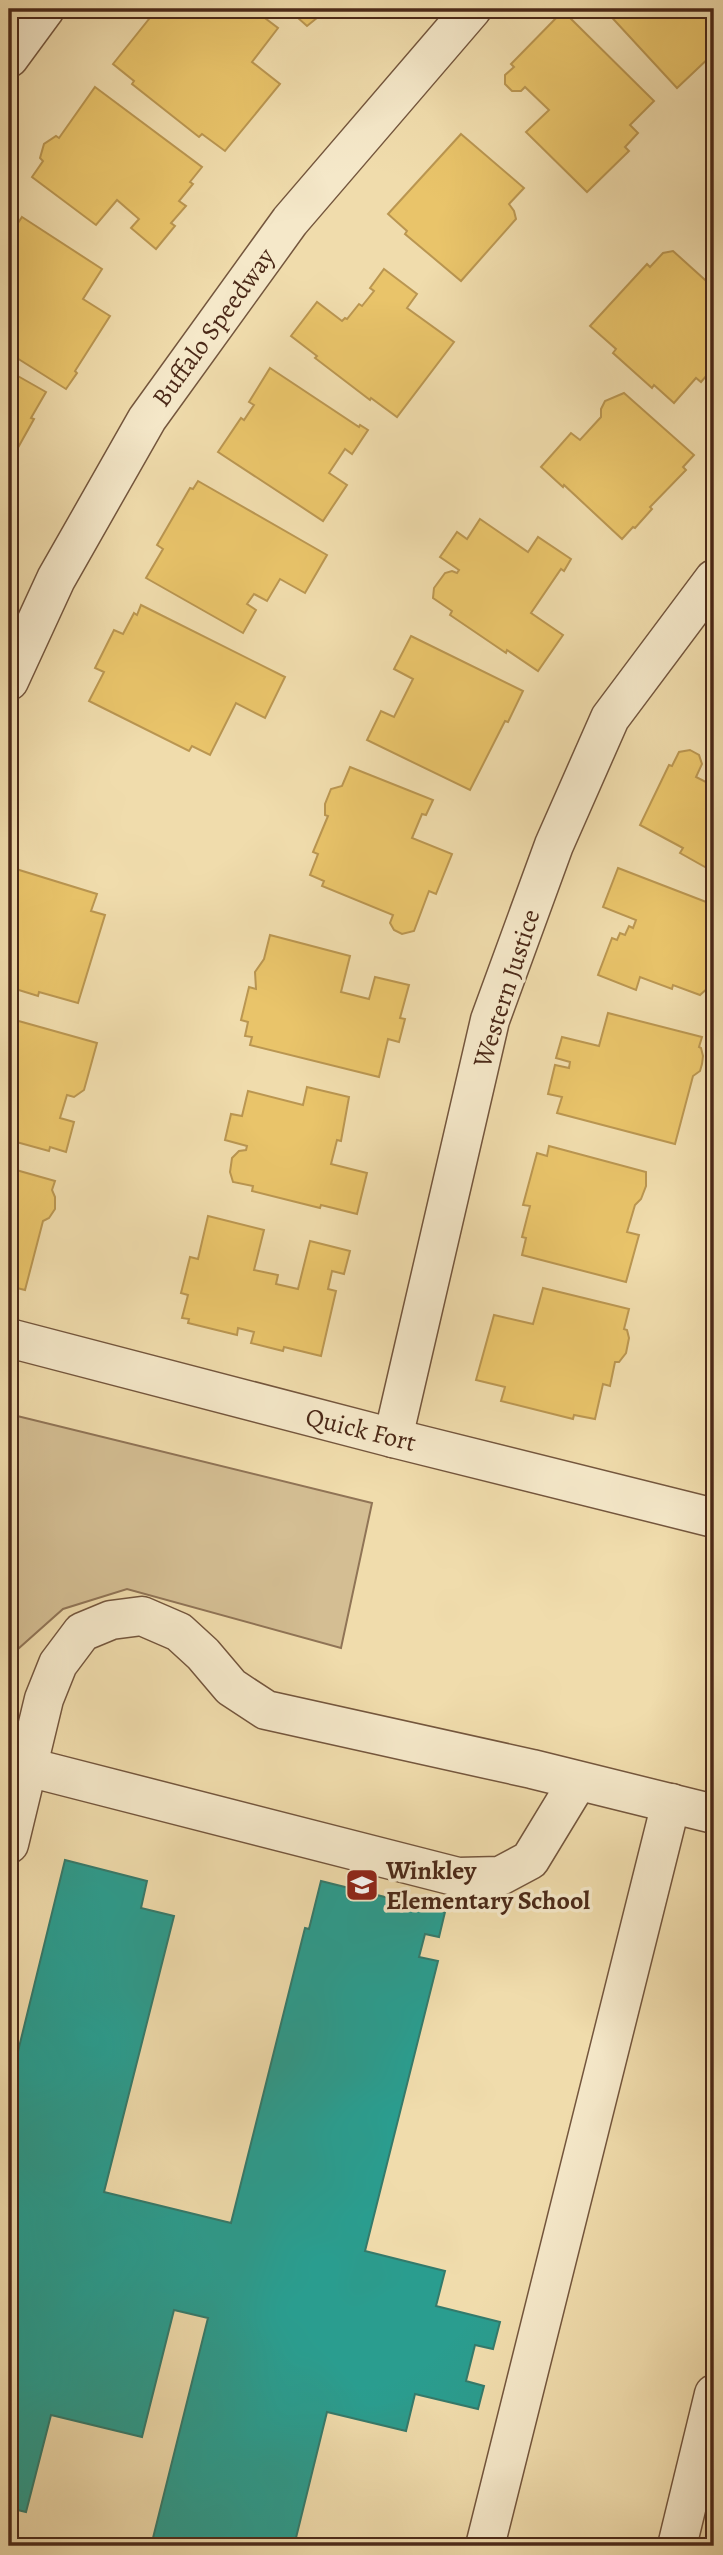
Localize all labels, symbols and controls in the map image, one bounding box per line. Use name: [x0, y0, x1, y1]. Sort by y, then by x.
street label: Buffalo Speedway: [144, 241, 283, 414]
street label: Western Justice: [464, 905, 549, 1073]
street label: Quick Fort: [302, 1399, 420, 1460]
place label: Winkley Elementary School: [385, 1853, 590, 1918]
school or university icon: Winkley Elementary School: [343, 1866, 381, 1904]

